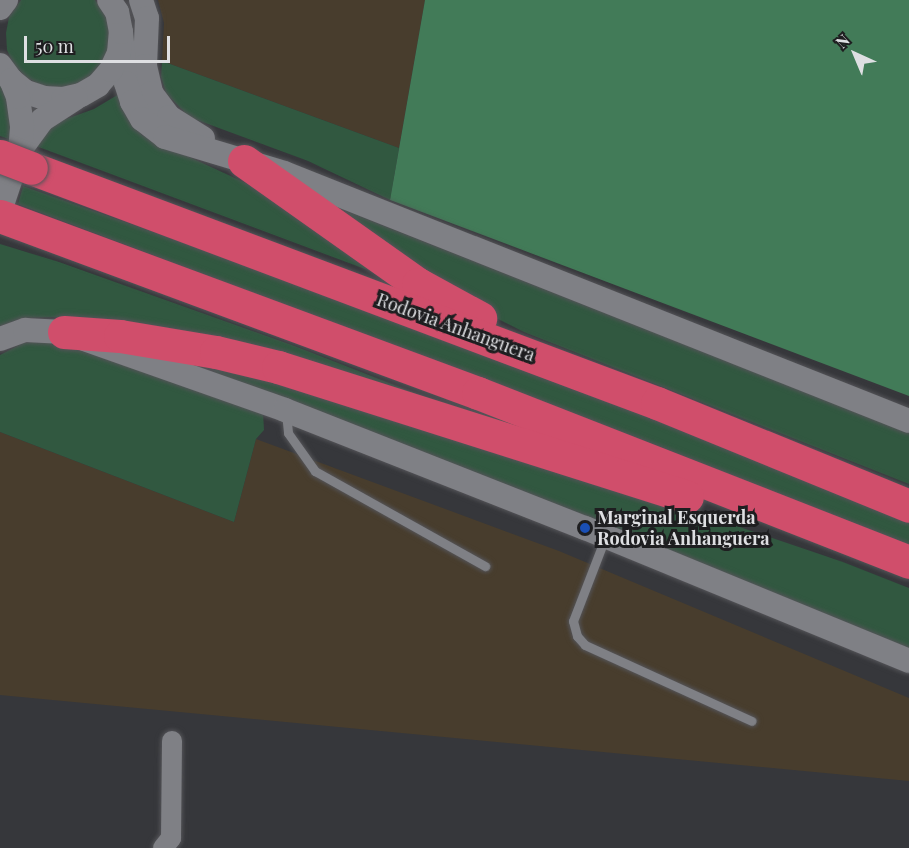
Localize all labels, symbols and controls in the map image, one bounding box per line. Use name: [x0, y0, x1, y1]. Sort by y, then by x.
scale bar: [27, 24, 172, 62]
north arrow: [825, 24, 885, 84]
text: N: [831, 29, 854, 52]
text: 50 m: [35, 34, 74, 58]
street label: Rodovia Anhanguera: [374, 288, 538, 366]
place label: Marginal Esquerda Rodovia Anhanguera: [597, 507, 770, 550]
marker: Marginal Esquerda Rodovia Anhanguera: [578, 521, 592, 535]

